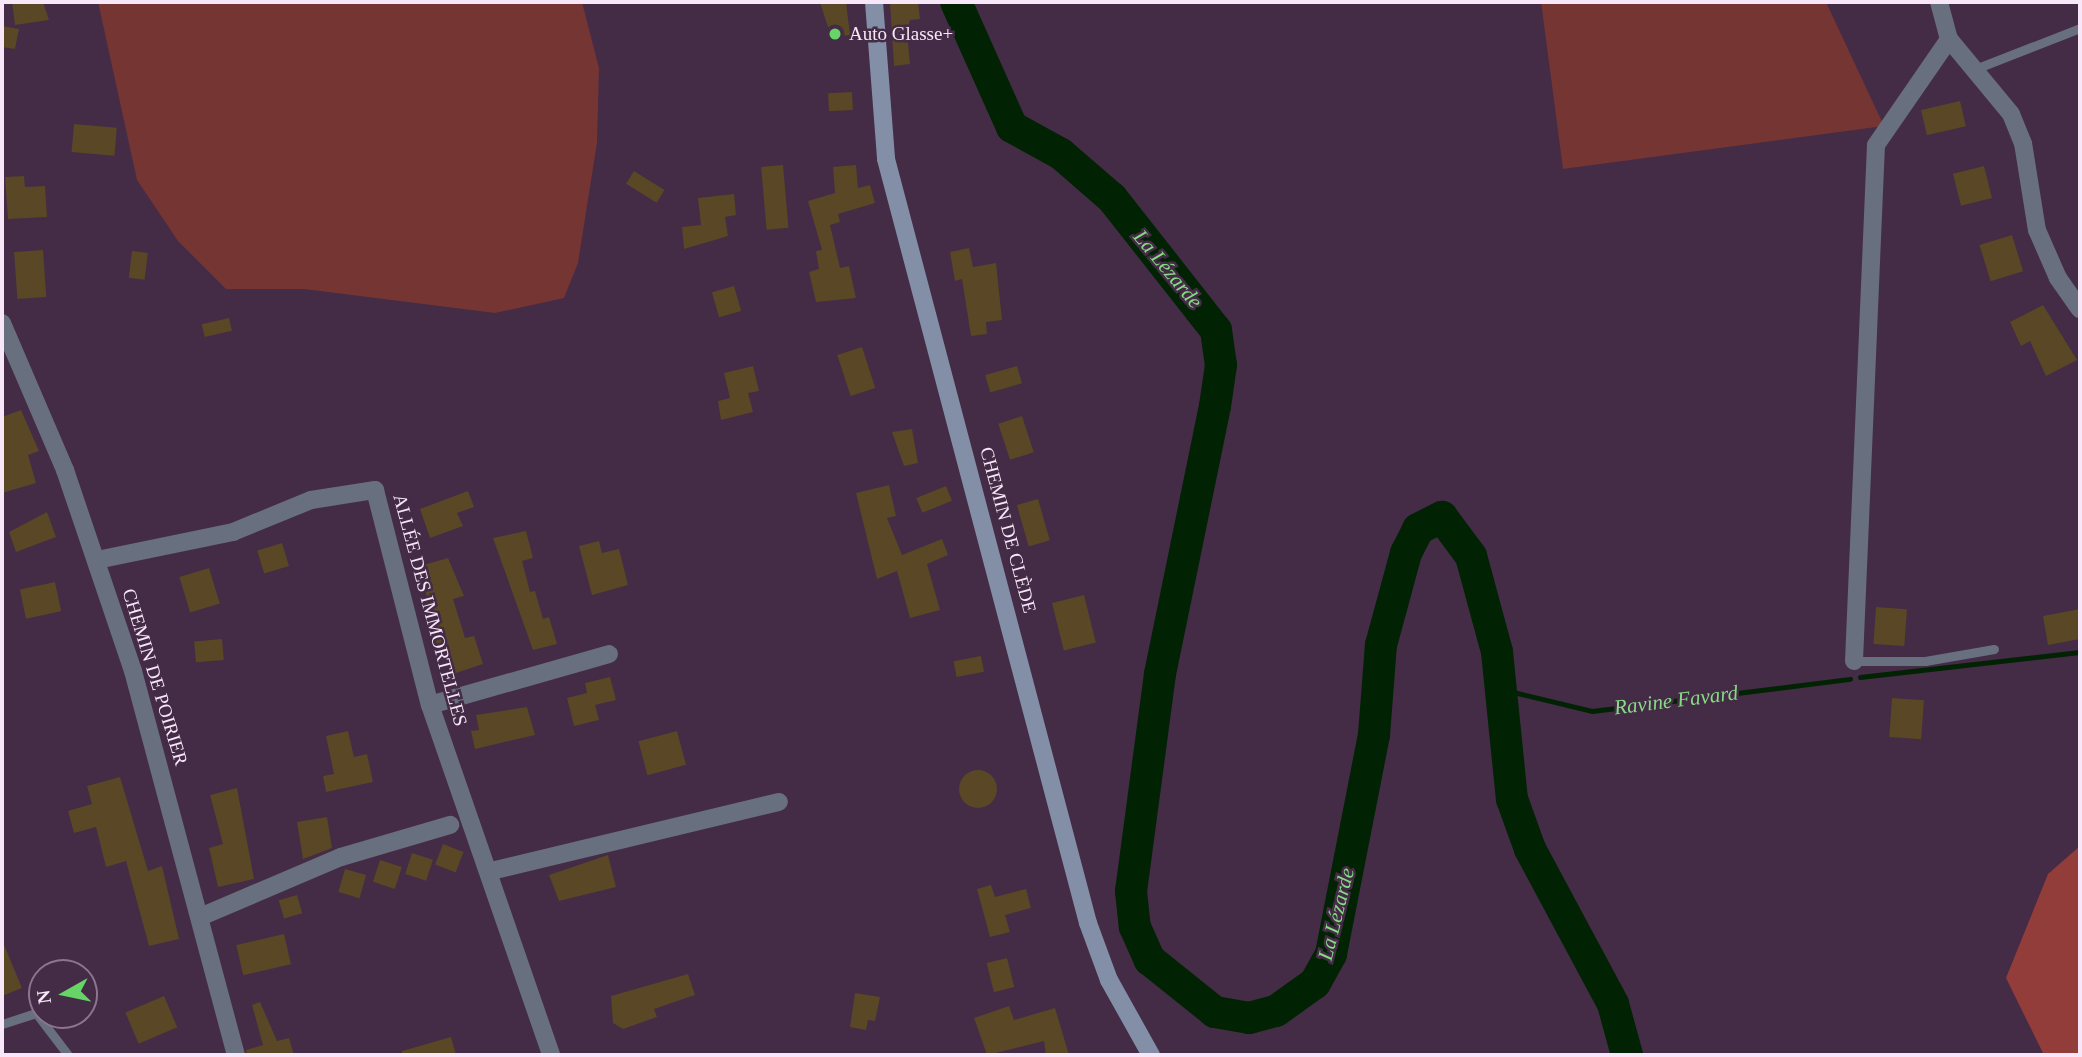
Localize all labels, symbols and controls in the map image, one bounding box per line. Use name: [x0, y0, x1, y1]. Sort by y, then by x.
place label: Auto Glasse+: [849, 23, 953, 45]
marker: Auto Glasse+: [827, 26, 843, 42]
water label: La Lézarde: [1128, 225, 1208, 313]
street label: CHEMIN DE CLÈDE: [975, 444, 1041, 616]
street label: ALLÉE DES IMMORTELLES: [388, 491, 472, 729]
street label: CHEMIN DE POIRIER: [117, 586, 193, 768]
water label: Ravine Favard: [1613, 680, 1739, 720]
water label: La Lézarde: [1312, 865, 1360, 963]
north arrow: [28, 959, 98, 1029]
text: N: [32, 989, 55, 1005]

